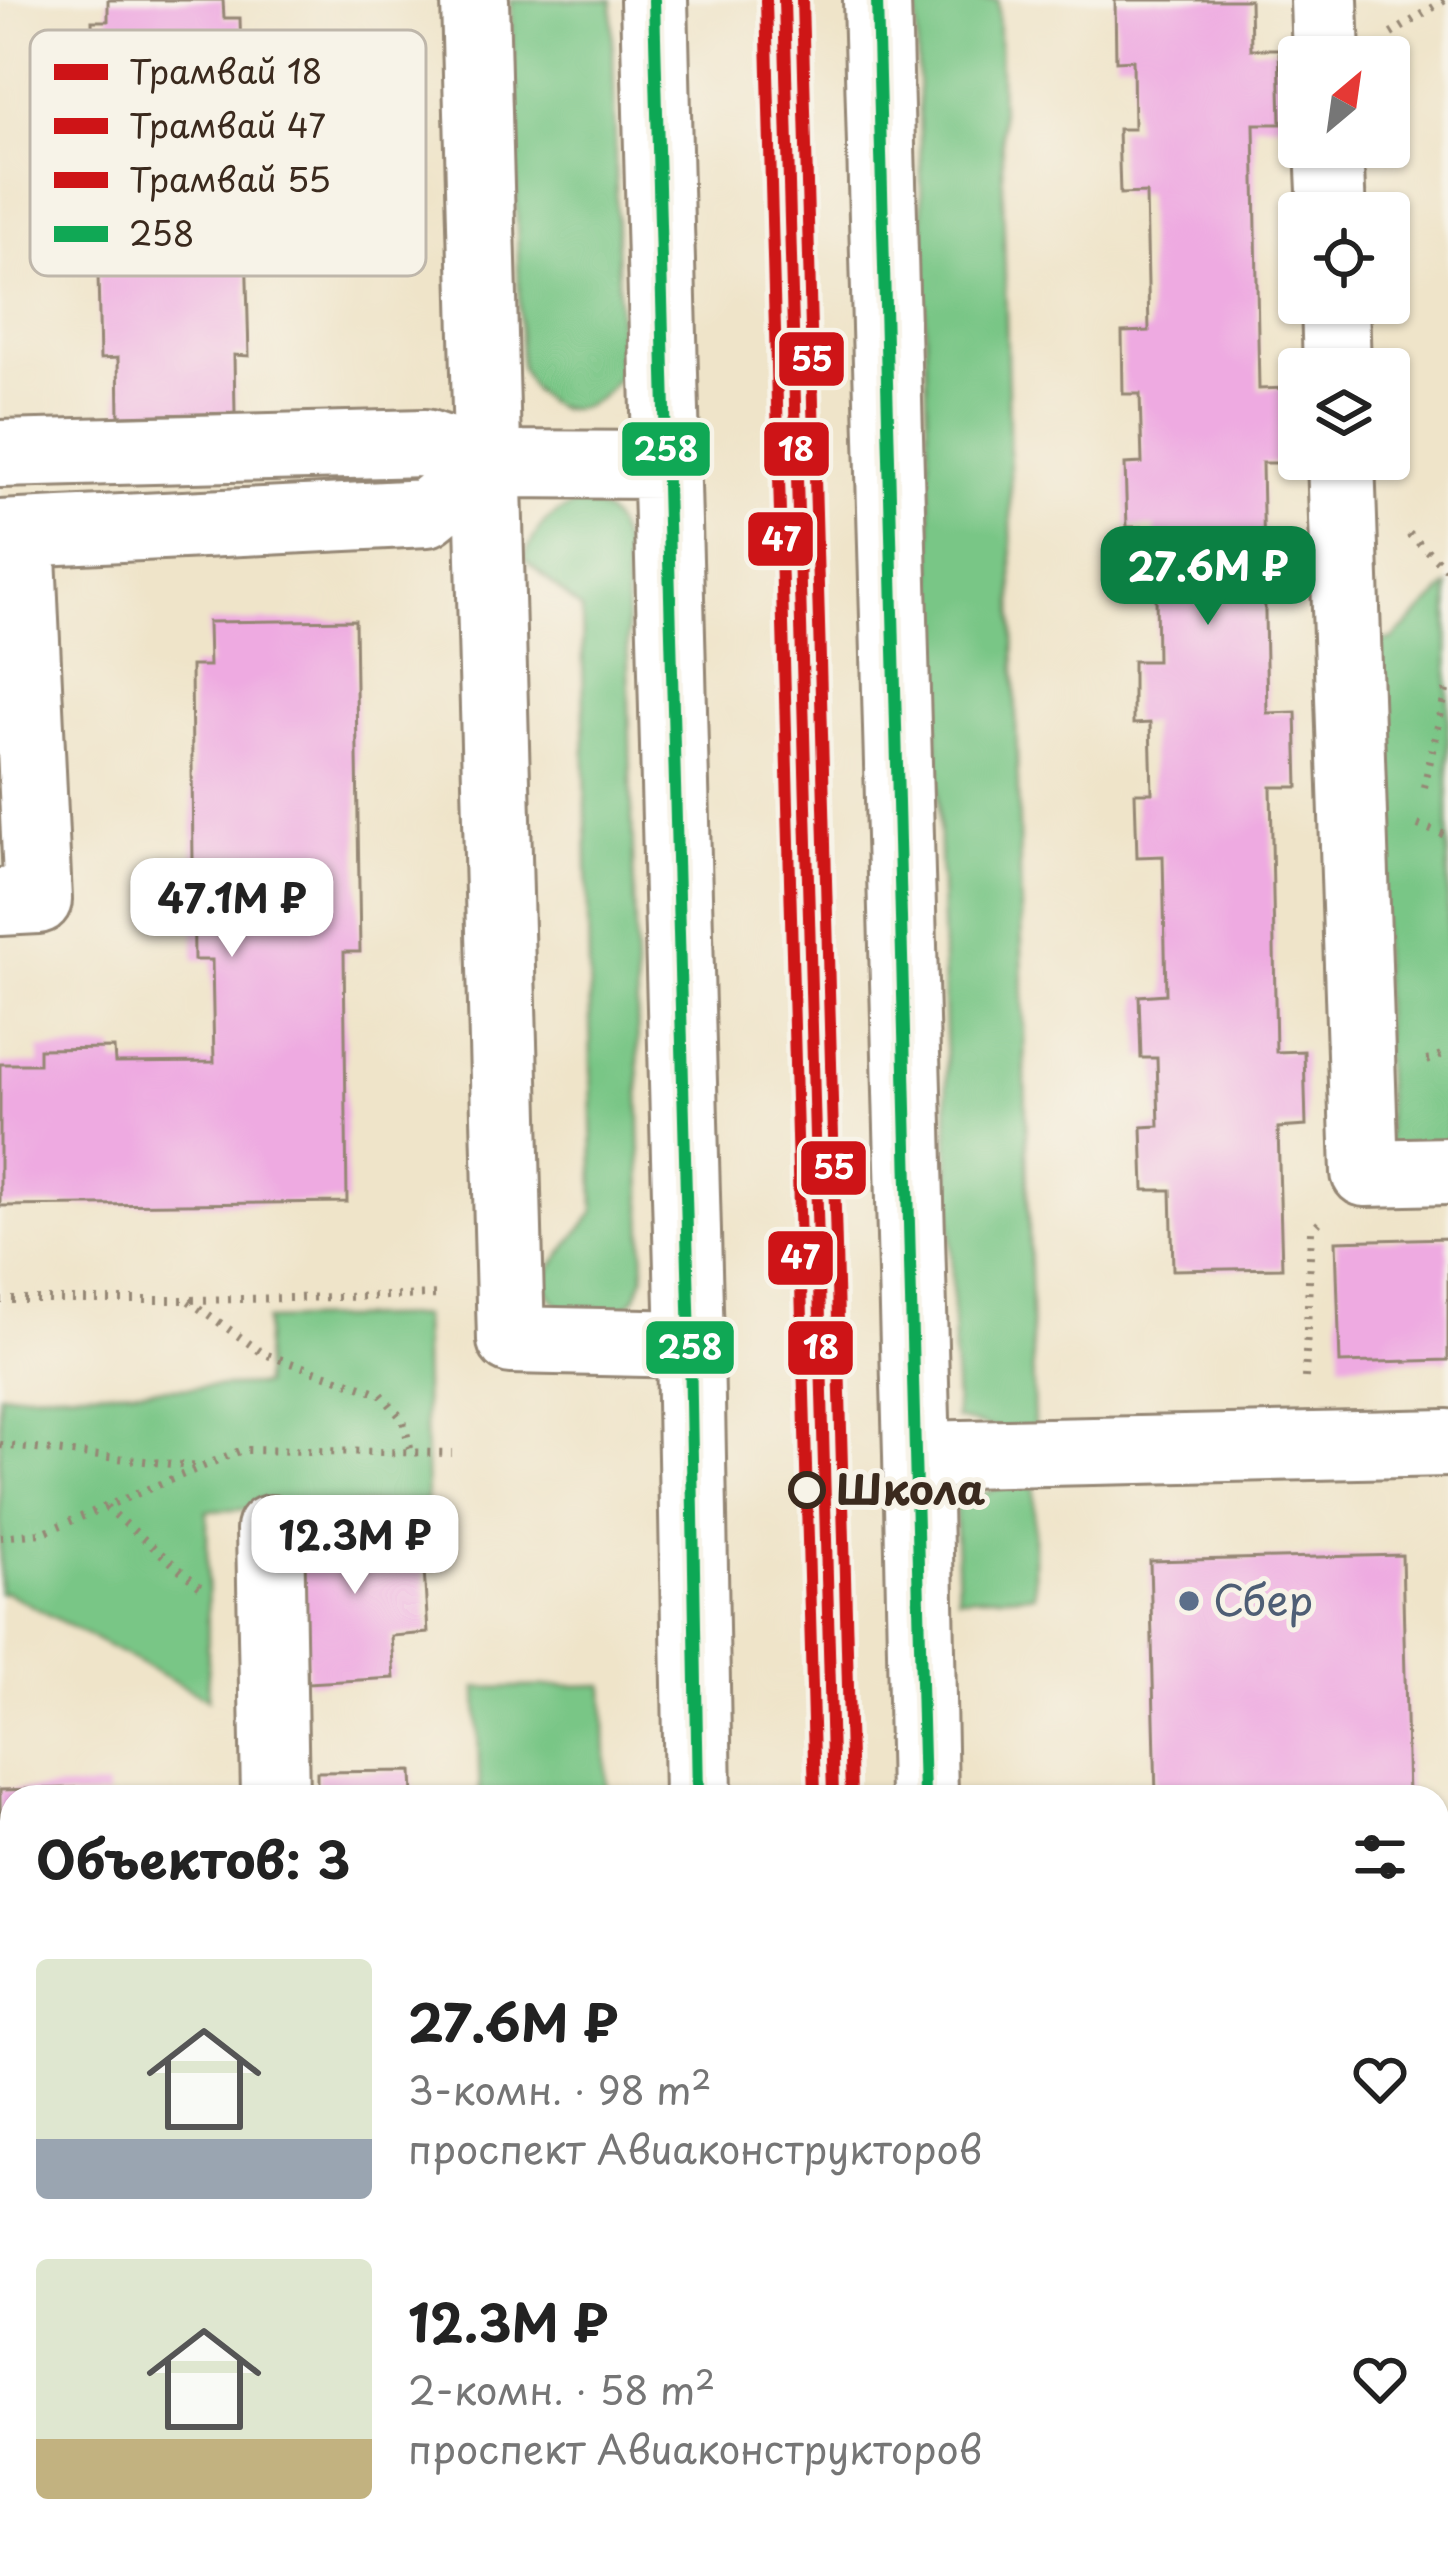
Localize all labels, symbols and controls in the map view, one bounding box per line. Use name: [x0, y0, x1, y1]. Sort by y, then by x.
legend: [30, 30, 426, 276]
north arrow: [1278, 36, 1410, 168]
map controls: [1278, 36, 1410, 480]
text: Трамвай 18: [129, 45, 322, 95]
text: Трамвай 47: [129, 99, 326, 149]
text: Трамвай 55: [129, 153, 331, 203]
button: locate: [1278, 192, 1410, 324]
text: 258: [129, 207, 194, 257]
line badge: 55: [777, 330, 846, 388]
text: 55: [791, 332, 833, 382]
button: layers: [1278, 348, 1410, 480]
line badge: 258: [620, 420, 712, 478]
line badge: 18: [762, 420, 831, 478]
text: 258: [634, 422, 698, 472]
text: 18: [778, 422, 814, 472]
line badge: 47: [746, 510, 815, 568]
text: 47: [761, 512, 801, 562]
pin: 27.6M ₽: [1097, 526, 1319, 628]
text: 27.6M ₽: [1128, 535, 1288, 594]
pin: 47.1M ₽: [121, 858, 343, 960]
text: 47.1M ₽: [157, 867, 307, 926]
line badge: 55: [799, 1139, 868, 1197]
text: 55: [813, 1140, 855, 1190]
line badge: 47: [766, 1229, 835, 1287]
text: 47: [780, 1230, 820, 1280]
line badge: 258: [644, 1319, 736, 1376]
line badge: 18: [786, 1319, 855, 1377]
text: 258: [658, 1320, 722, 1370]
text: 18: [803, 1320, 839, 1370]
place label: Школа: [836, 1456, 986, 1519]
marker: Школа: [790, 1473, 824, 1507]
pin: 12.3M ₽: [244, 1495, 466, 1597]
text: 12.3M ₽: [278, 1504, 432, 1563]
place label: Сбер: [1213, 1567, 1313, 1630]
marker: Сбер: [1176, 1588, 1202, 1614]
text: Объектов: 3: [36, 1819, 350, 1896]
icon: filters: [1347, 1824, 1413, 1890]
text: 27.6M ₽: [408, 1982, 618, 2059]
icon: home: [132, 2007, 276, 2151]
icon: heart: [1347, 2046, 1413, 2112]
text: 3-комн. · 98 m²: [408, 2059, 712, 2118]
text: проспект Авиаконструкторов: [408, 2118, 982, 2177]
text: 12.3M ₽: [408, 2282, 608, 2359]
icon: home: [132, 2307, 276, 2451]
icon: heart: [1347, 2346, 1413, 2412]
text: 2-комн. · 58 m²: [408, 2359, 715, 2418]
text: проспект Авиаконструкторов: [408, 2418, 982, 2477]

